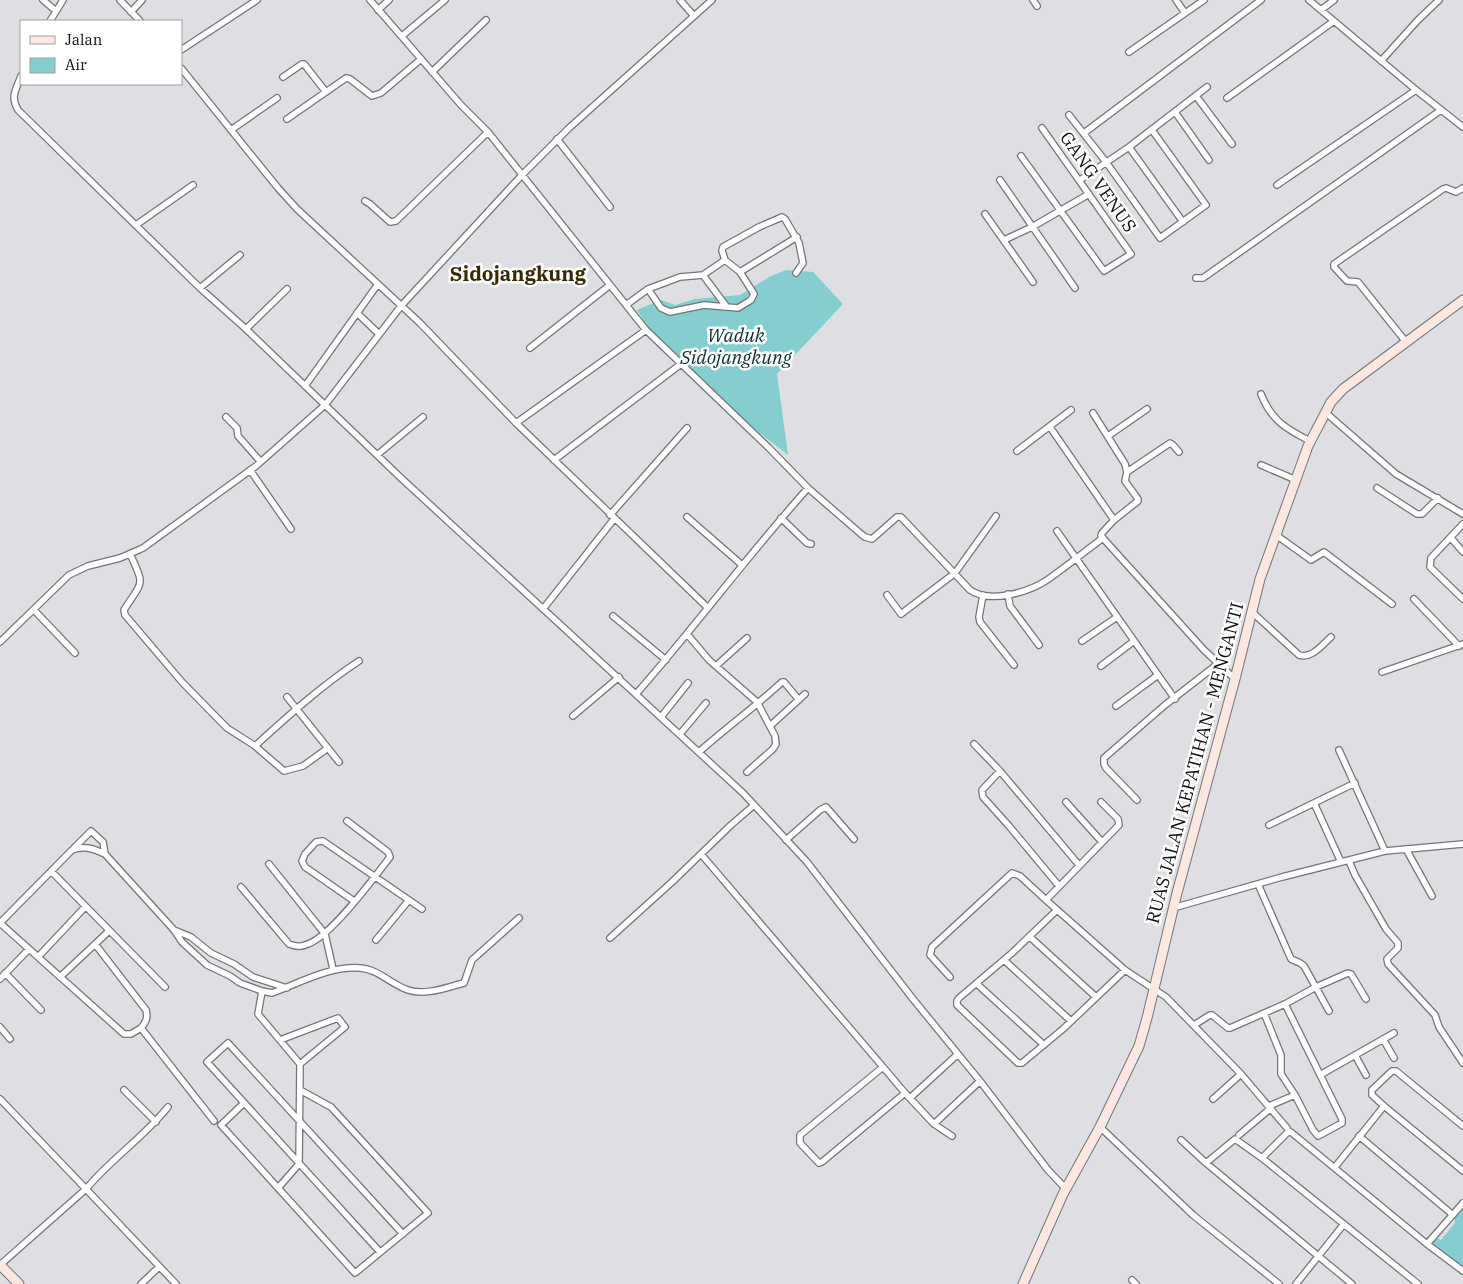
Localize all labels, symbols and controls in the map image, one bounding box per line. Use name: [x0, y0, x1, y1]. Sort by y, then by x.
legend: [20, 20, 182, 85]
text: Jalan: [65, 30, 103, 49]
text: Air: [65, 55, 87, 74]
street label: GANG VENUS: [1055, 127, 1142, 236]
district label: Sidojangkung: [450, 260, 587, 287]
water label: Waduk Sidojangkung: [679, 323, 793, 369]
street label: RUAS JALAN KEPATIHAN - MENGANTI: [1140, 600, 1249, 926]

